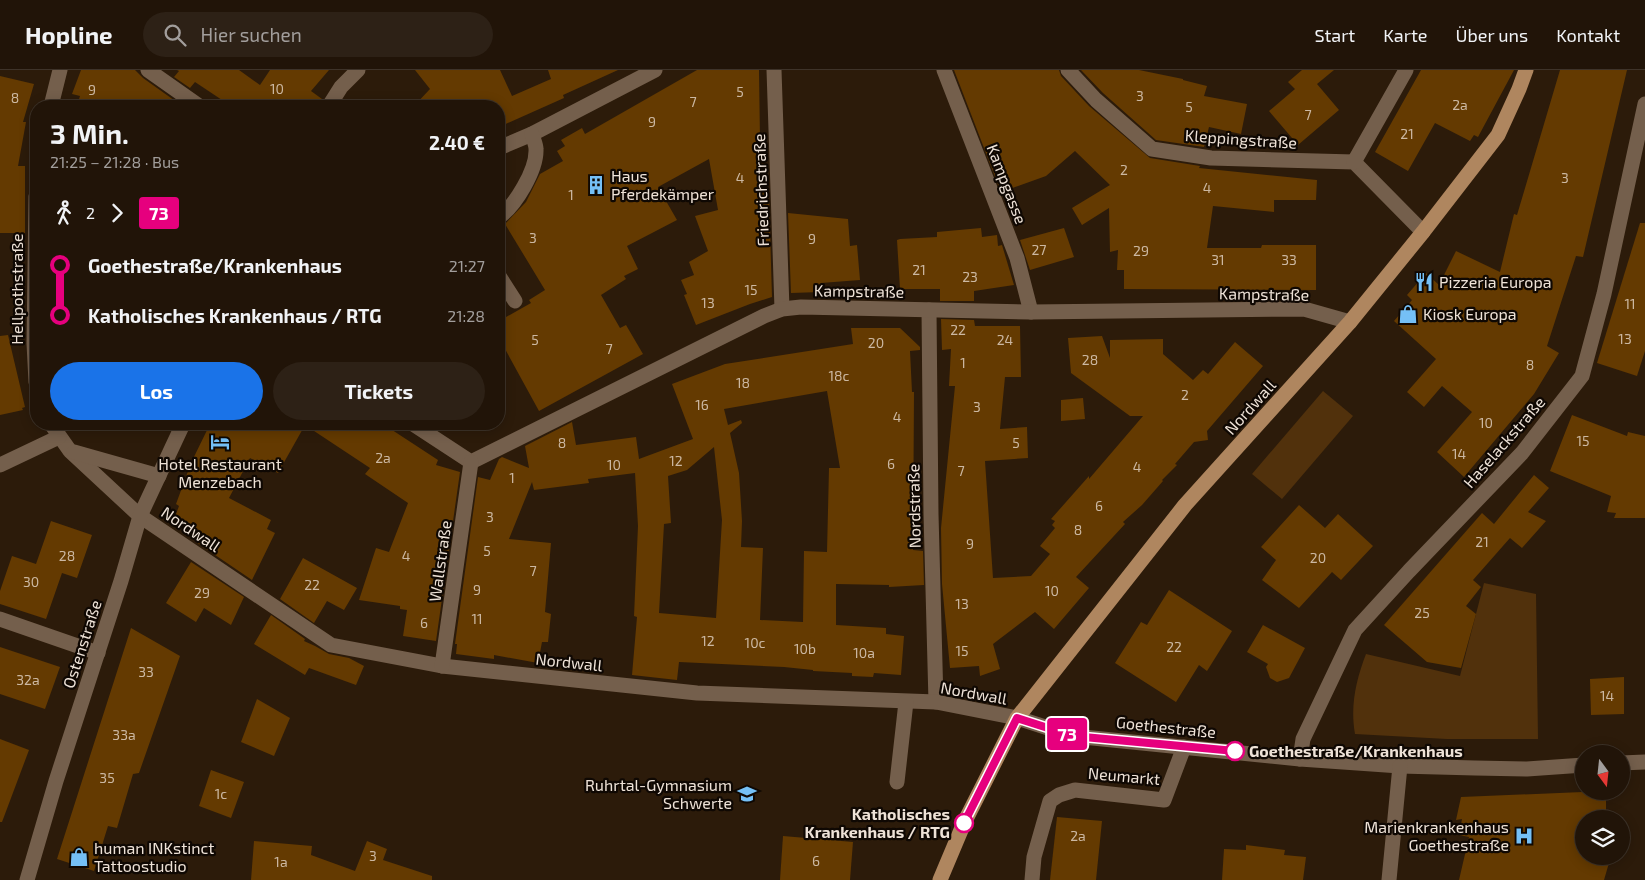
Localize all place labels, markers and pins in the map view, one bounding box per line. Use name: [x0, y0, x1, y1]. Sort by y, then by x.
place label: Haus Pferdekämper: [611, 166, 715, 203]
building icon: Haus Pferdekämper: [585, 174, 607, 196]
restaurant icon: Pizzeria Europa: [1413, 271, 1435, 293]
place label: Pizzeria Europa: [1439, 272, 1551, 291]
shop icon: Kiosk Europa: [1397, 303, 1419, 325]
place label: Kiosk Europa: [1423, 304, 1517, 323]
hotel icon: Hotel Restaurant Menzebach: [209, 431, 231, 453]
place label: Hotel Restaurant Menzebach: [158, 454, 282, 491]
marker: Goethestraße/Krankenhaus: [1225, 741, 1245, 761]
place label: Goethestraße/Krankenhaus: [1249, 741, 1463, 760]
place label: Ruhrtal-Gymnasium Schwerte: [585, 775, 732, 812]
school or university icon: Ruhrtal-Gymnasium Schwerte: [736, 783, 758, 805]
place label: Katholisches Krankenhaus / RTG: [804, 804, 950, 841]
marker: Katholisches Krankenhaus / RTG: [954, 813, 974, 833]
place label: Marienkrankenhaus Goethestraße: [1364, 817, 1509, 854]
hospital icon: Marienkrankenhaus Goethestraße: [1513, 825, 1535, 847]
place label: human INKstinct Tattoostudio: [94, 838, 214, 875]
shop icon: human INKstinct Tattoostudio: [68, 846, 90, 868]

